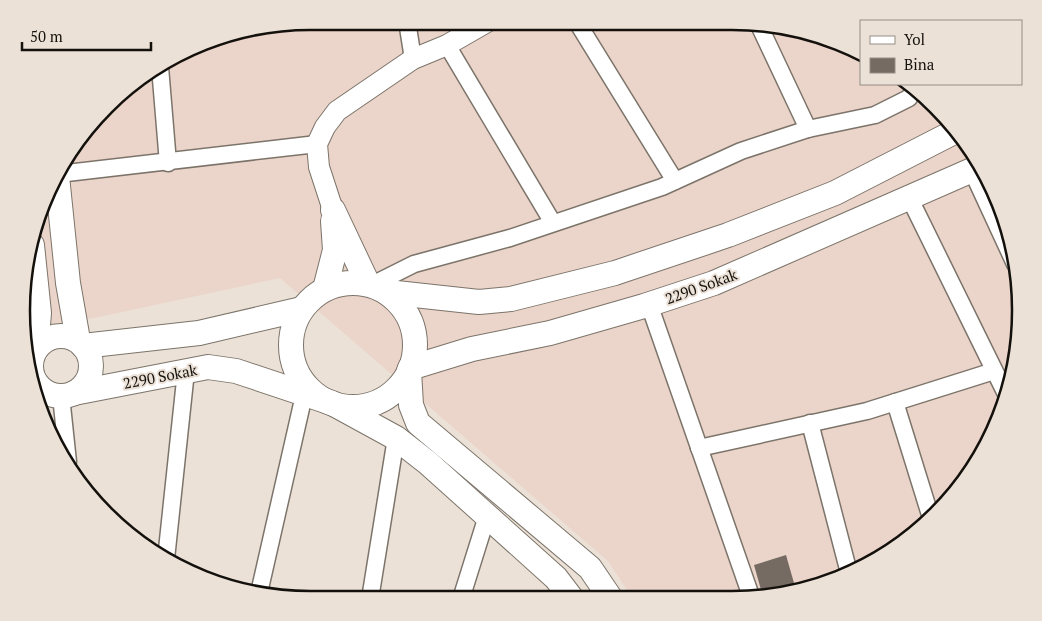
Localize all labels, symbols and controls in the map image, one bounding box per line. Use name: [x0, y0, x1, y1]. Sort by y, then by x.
scale bar: [22, 20, 151, 52]
legend: [860, 20, 1022, 85]
text: 50 m: [30, 26, 63, 46]
text: Yol: [904, 29, 925, 49]
text: Bina: [904, 54, 935, 74]
street label: 2290 Sokak: [662, 264, 740, 308]
street label: 2290 Sokak: [121, 359, 199, 393]

